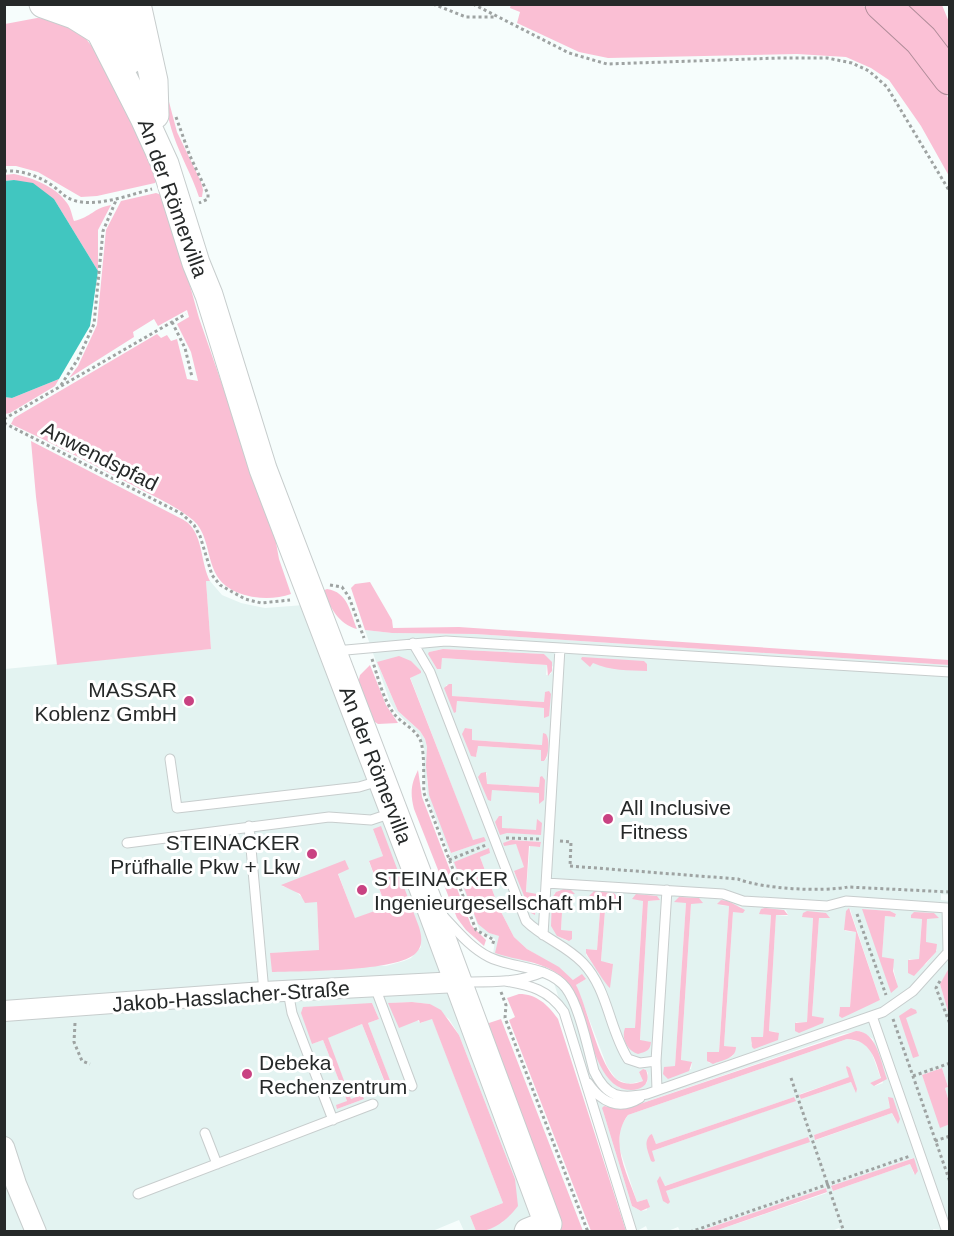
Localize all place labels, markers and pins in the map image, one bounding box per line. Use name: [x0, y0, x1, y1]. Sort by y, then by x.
place label: MASSAR Koblenz GmbH: [35, 678, 177, 725]
marker: MASSAR Koblenz GmbH: [182, 694, 196, 708]
place label: All Inclusive Fitness: [620, 796, 731, 843]
marker: All Inclusive Fitness: [601, 812, 615, 826]
place label: STEINACKER Prüfhalle Pkw + Lkw: [110, 831, 301, 878]
marker: STEINACKER Prüfhalle Pkw + Lkw: [305, 847, 319, 861]
place label: STEINACKER Ingenieurgesellschaft mbH: [374, 867, 623, 914]
marker: STEINACKER Ingenieurgesellschaft mbH: [355, 883, 369, 897]
place label: Debeka Rechenzentrum: [259, 1051, 407, 1098]
marker: Debeka Rechenzentrum: [240, 1067, 254, 1081]

